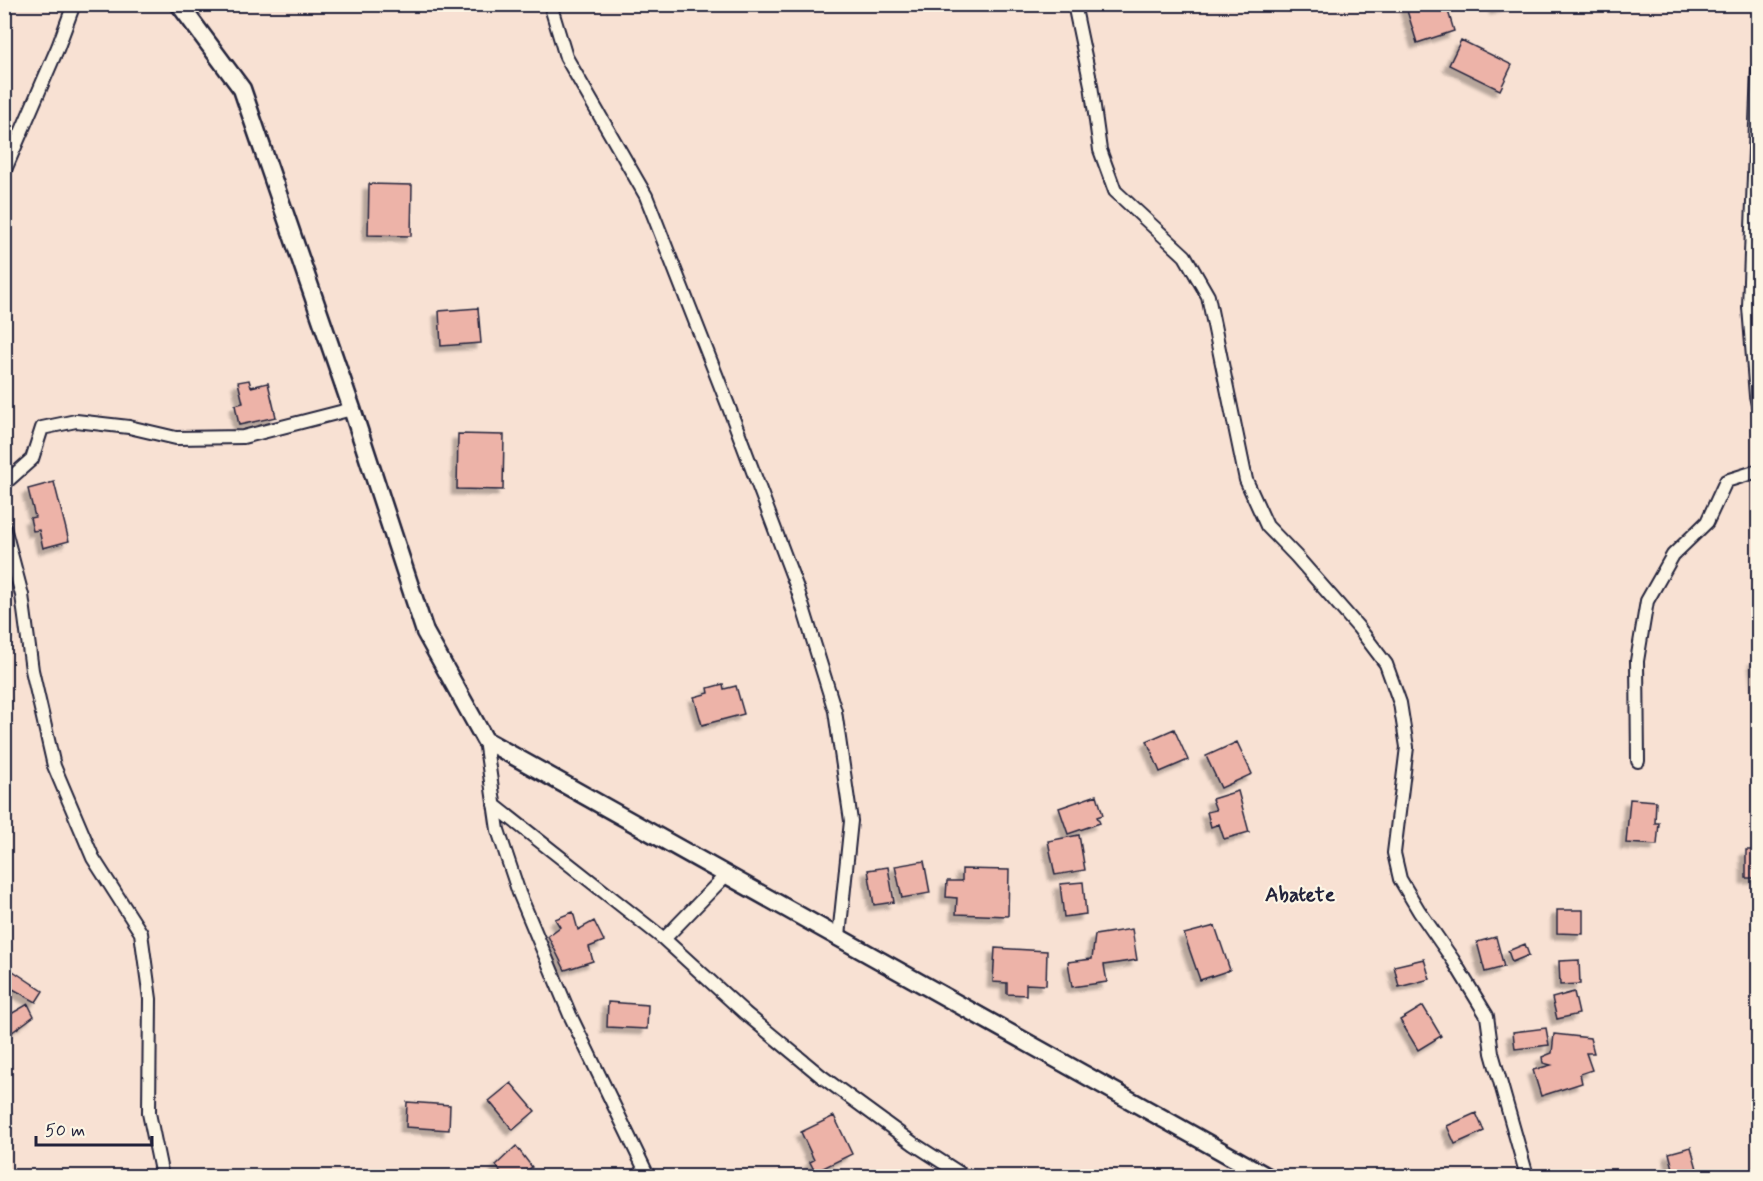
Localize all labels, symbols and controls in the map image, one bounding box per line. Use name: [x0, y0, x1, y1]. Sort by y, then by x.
district label: Abatete: [1265, 881, 1336, 909]
scale bar: [36, 1109, 152, 1147]
text: 50 m: [45, 1119, 85, 1143]

